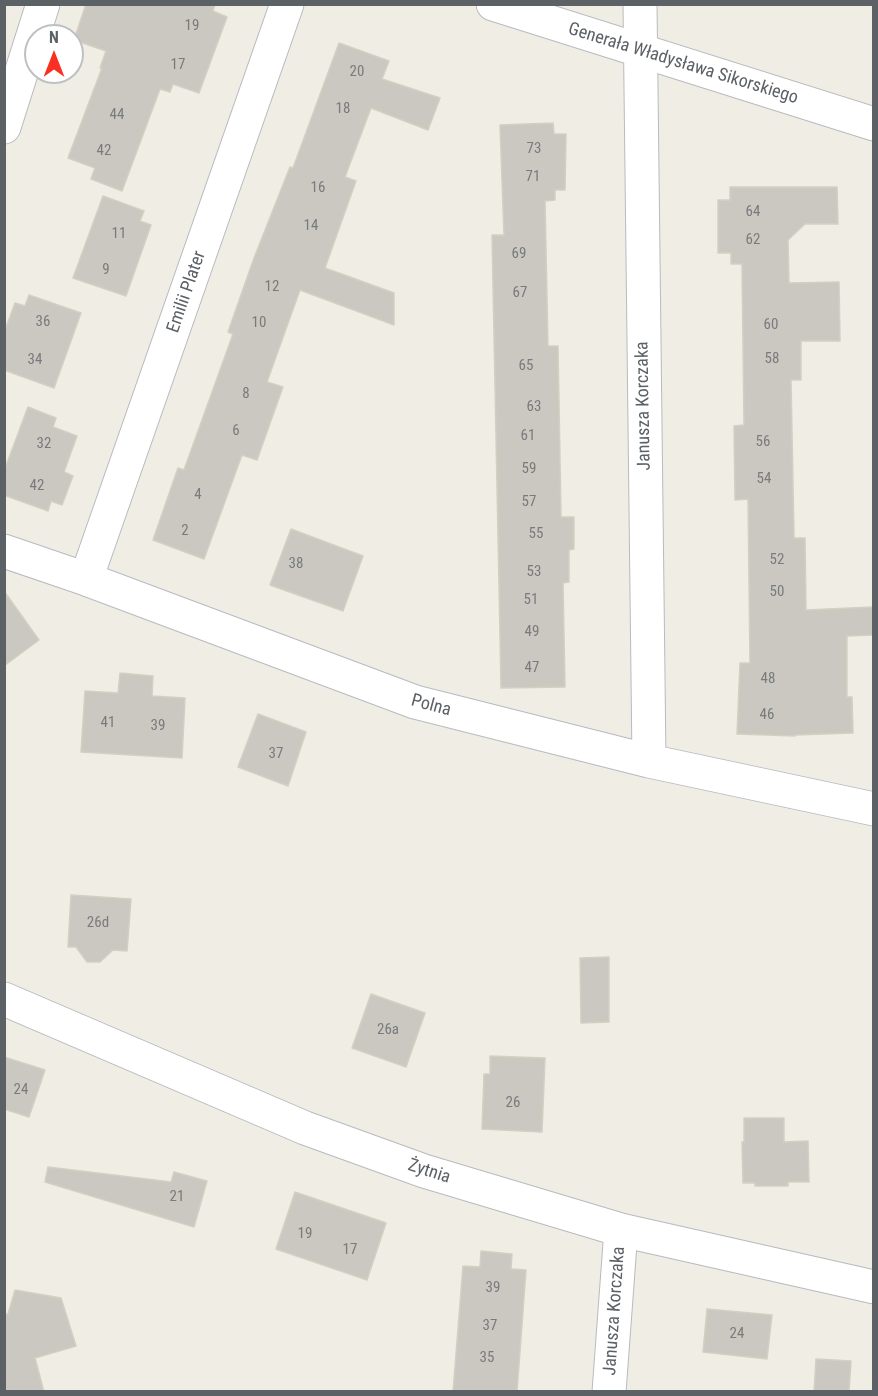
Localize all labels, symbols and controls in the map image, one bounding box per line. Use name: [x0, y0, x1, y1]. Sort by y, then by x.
house number: 19: [185, 17, 199, 35]
street label: Generała Władysława Sikorskiego: [565, 19, 801, 109]
north arrow: [24, 24, 84, 84]
text: N: [49, 28, 59, 47]
house number: 17: [171, 56, 185, 74]
house number: 20: [350, 63, 364, 81]
house number: 18: [336, 100, 350, 118]
house number: 44: [110, 106, 124, 124]
house number: 73: [527, 140, 541, 158]
house number: 42: [97, 142, 111, 160]
house number: 71: [526, 168, 540, 186]
house number: 16: [311, 179, 325, 197]
house number: 64: [746, 203, 760, 221]
house number: 14: [304, 217, 318, 235]
house number: 11: [112, 225, 126, 243]
house number: 62: [746, 231, 760, 249]
house number: 69: [512, 245, 526, 263]
street label: Emilii Plater: [163, 248, 211, 336]
house number: 9: [102, 261, 110, 279]
house number: 12: [265, 278, 279, 296]
house number: 67: [513, 284, 527, 302]
house number: 36: [36, 313, 50, 331]
house number: 10: [252, 314, 266, 332]
house number: 60: [764, 316, 778, 334]
street label: Janusza Korczaka: [632, 341, 656, 471]
house number: 58: [765, 350, 779, 368]
house number: 34: [28, 351, 42, 369]
house number: 65: [519, 357, 533, 375]
house number: 8: [242, 385, 250, 403]
house number: 63: [527, 398, 541, 416]
house number: 6: [232, 422, 240, 440]
house number: 61: [521, 427, 535, 445]
house number: 56: [756, 433, 770, 451]
house number: 32: [37, 435, 51, 453]
house number: 59: [522, 460, 536, 478]
house number: 54: [757, 470, 771, 488]
house number: 42: [30, 477, 44, 495]
house number: 4: [194, 486, 202, 504]
house number: 57: [522, 493, 536, 511]
house number: 2: [181, 522, 189, 540]
house number: 55: [529, 525, 543, 543]
house number: 52: [770, 551, 784, 569]
house number: 38: [289, 555, 303, 573]
house number: 53: [527, 563, 541, 581]
house number: 50: [770, 583, 784, 601]
house number: 51: [524, 591, 538, 609]
house number: 49: [525, 623, 539, 641]
house number: 47: [525, 659, 539, 677]
house number: 48: [761, 670, 775, 688]
street label: Polna: [409, 690, 453, 722]
house number: 46: [760, 706, 774, 724]
house number: 41: [101, 714, 115, 732]
house number: 39: [151, 717, 165, 735]
house number: 37: [269, 745, 283, 763]
house number: 26d: [87, 914, 109, 932]
house number: 26a: [377, 1021, 399, 1039]
house number: 24: [14, 1081, 28, 1099]
house number: 26: [506, 1094, 520, 1112]
street label: Żytnia: [405, 1155, 453, 1189]
house number: 21: [170, 1188, 184, 1206]
house number: 19: [298, 1225, 312, 1243]
house number: 17: [343, 1241, 357, 1259]
street label: Janusza Korczaka: [600, 1246, 630, 1376]
house number: 39: [486, 1279, 500, 1297]
house number: 37: [483, 1317, 497, 1335]
house number: 24: [730, 1325, 744, 1343]
house number: 35: [480, 1349, 494, 1367]

